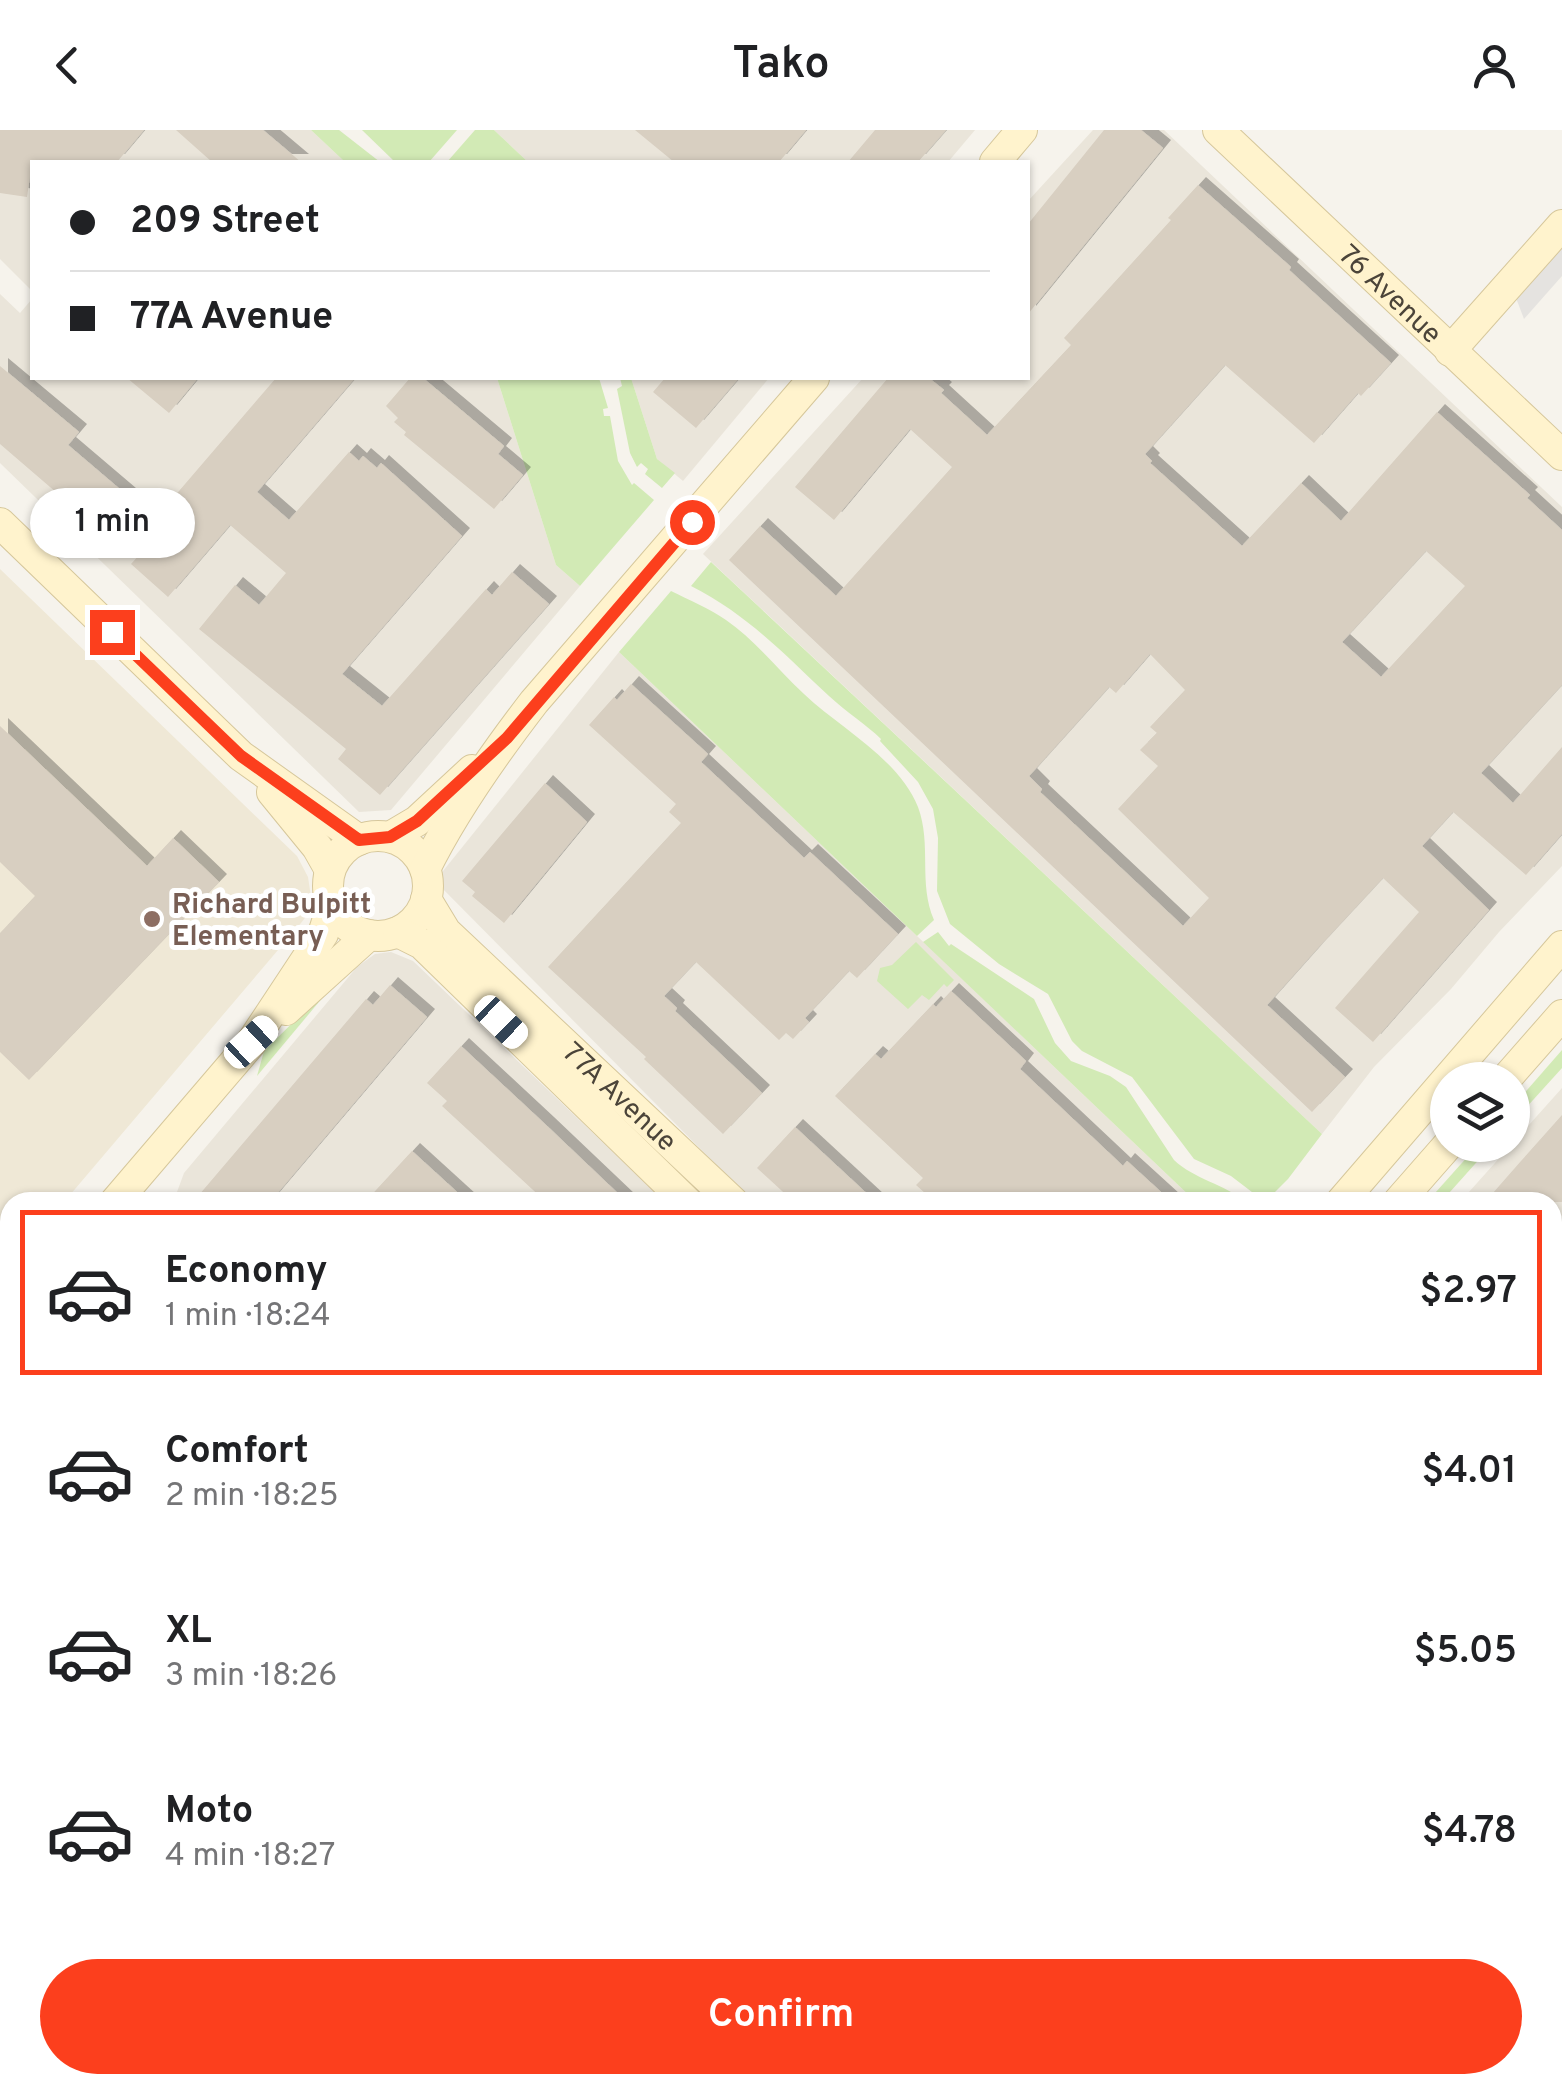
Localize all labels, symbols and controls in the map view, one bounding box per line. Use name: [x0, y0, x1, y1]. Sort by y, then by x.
text: Tako: [732, 37, 830, 94]
icon: back: [40, 38, 95, 93]
icon: person: [1467, 38, 1522, 93]
text: 209 Street: [130, 198, 320, 247]
street label: 76 Avenue: [1330, 238, 1448, 353]
text: 77A Avenue: [130, 294, 333, 343]
callout: 1 min: [29, 487, 194, 557]
route start: [670, 500, 715, 545]
text: 1 min: [75, 503, 150, 543]
route end: [90, 610, 135, 655]
place label: Richard Bulpitt Elementary: [172, 888, 371, 956]
marker: Richard Bulpitt Elementary: [141, 908, 163, 930]
car: [469, 990, 533, 1054]
car: [219, 1011, 283, 1073]
street label: 77A Avenue: [554, 1036, 683, 1161]
map controls: [1430, 1062, 1530, 1162]
button: layers: [1430, 1062, 1530, 1162]
icon: car: [45, 1248, 135, 1338]
text: Economy: [165, 1248, 327, 1297]
text: $2.97: [1420, 1268, 1517, 1317]
text: 1 min · 18:24: [165, 1297, 331, 1337]
icon: car: [45, 1428, 135, 1518]
text: Comfort: [165, 1428, 309, 1477]
text: $4.01: [1422, 1448, 1517, 1497]
text: 2 min · 18:25: [165, 1477, 339, 1517]
icon: car: [45, 1608, 135, 1698]
text: XL: [165, 1608, 212, 1657]
text: $5.05: [1414, 1628, 1517, 1677]
text: 3 min · 18:26: [165, 1657, 337, 1697]
icon: car: [45, 1788, 135, 1878]
text: Moto: [165, 1788, 253, 1837]
text: $4.78: [1422, 1808, 1517, 1857]
text: 4 min · 18:27: [165, 1837, 335, 1877]
button: Confirm: [40, 1959, 1522, 2074]

